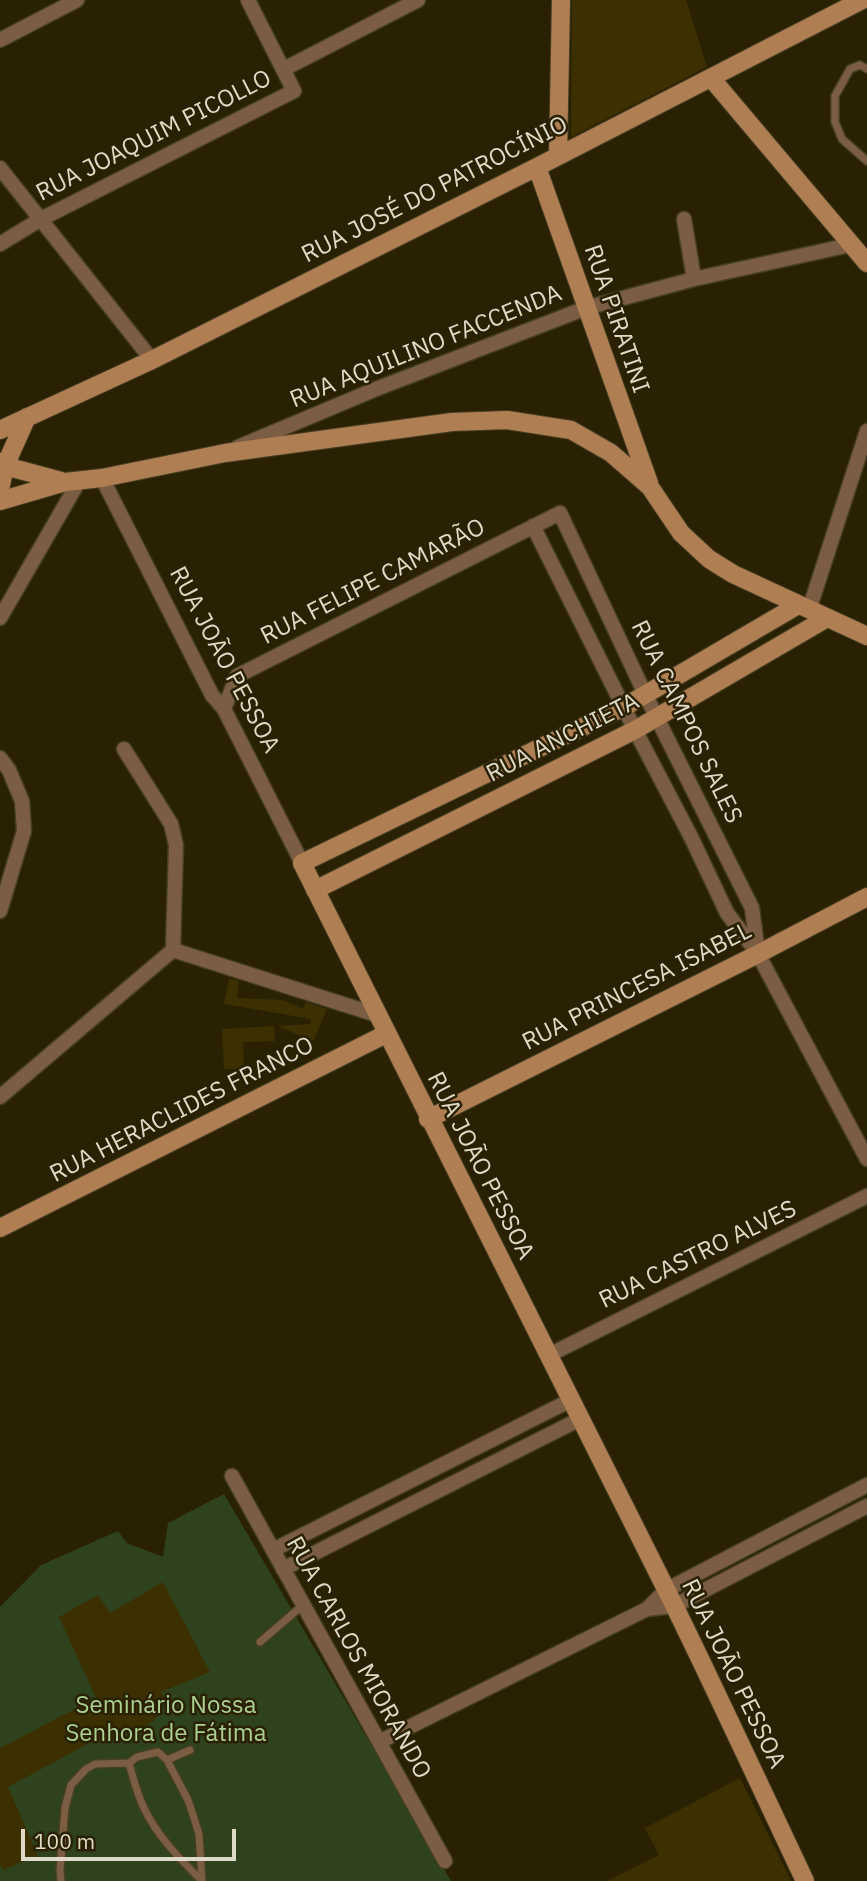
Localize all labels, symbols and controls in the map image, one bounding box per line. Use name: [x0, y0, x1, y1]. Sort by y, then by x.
street label: RUA JOAQUIM PICOLLO: [32, 64, 276, 208]
street label: RUA JOSÉ DO PATROCÍNIO: [297, 110, 573, 270]
street label: RUA PIRATINI: [577, 241, 655, 397]
street label: RUA AQUILINO FACCENDA: [286, 279, 566, 415]
street label: RUA FELIPE CAMARÃO: [256, 513, 490, 651]
street label: RUA JOÃO PESSOA: [163, 562, 285, 758]
street label: RUA CAMPOS SALES: [624, 616, 748, 828]
street label: RUA ANCHIETA: [482, 687, 644, 789]
street label: RUA PRINCESA ISABEL: [518, 917, 756, 1057]
street label: RUA HERACLIDES FRANCO: [45, 1031, 319, 1189]
street label: RUA JOÃO PESSOA: [420, 1067, 540, 1265]
street label: RUA CASTRO ALVES: [595, 1195, 801, 1315]
street label: RUA CARLOS MIORANDO: [279, 1532, 437, 1784]
street label: RUA JOÃO PESSOA: [675, 1575, 791, 1773]
park label: Seminário Nossa Senhora de Fátima: [65, 1692, 267, 1748]
scale bar: [24, 1814, 240, 1858]
text: 100 m: [34, 1827, 95, 1855]

